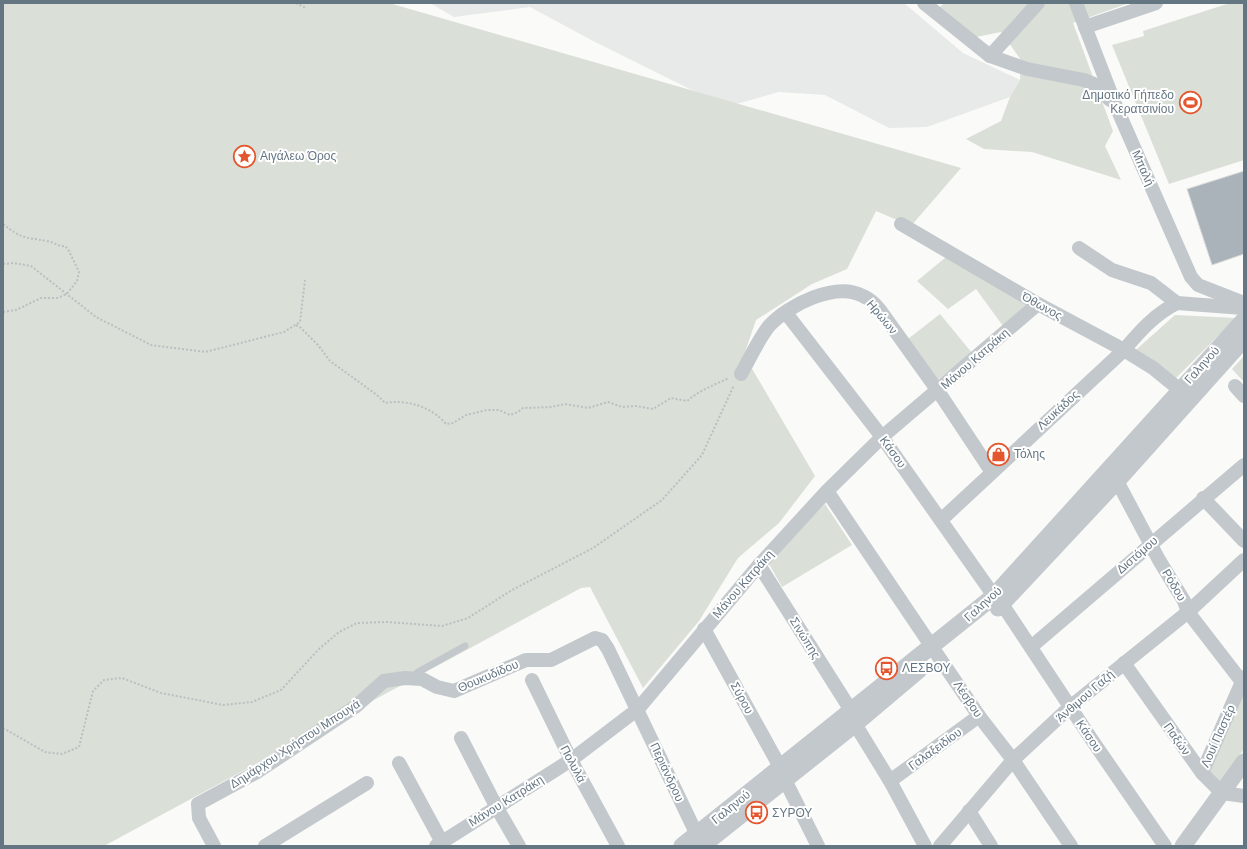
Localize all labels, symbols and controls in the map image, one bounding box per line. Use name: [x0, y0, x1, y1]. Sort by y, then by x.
place label: Δημοτικό Γήπεδο Κερατσινίου: [1082, 88, 1174, 116]
sports icon: Δημοτικό Γήπεδο Κερατσινίου: [1177, 89, 1203, 115]
place icon: Αιγάλεω Όρος: [231, 143, 257, 169]
street label: Μπαλή: [1129, 148, 1157, 188]
place label: Αιγάλεω Όρος: [260, 149, 336, 163]
street label: Όθωνος: [1019, 289, 1065, 323]
street label: Ηρώων: [864, 297, 900, 337]
street label: Μάνου Κατράκη: [938, 326, 1012, 392]
street label: Γαληνού: [1182, 343, 1222, 387]
street label: Λευκάδος: [1034, 387, 1082, 433]
street label: Κάσου: [877, 434, 909, 470]
shop icon: Τόλης: [986, 441, 1012, 467]
place label: Τόλης: [1014, 447, 1045, 461]
street label: Διστόμου: [1114, 533, 1160, 577]
street label: Μάνου Κατράκη: [710, 547, 776, 621]
street label: Ρόδου: [1159, 567, 1189, 603]
street label: Γαληνού: [961, 584, 1005, 624]
street label: Σινώπης: [787, 615, 823, 661]
bus stop icon: ΛΕΣΒΟΥ: [873, 655, 899, 681]
street label: Θουκυδίδου: [456, 657, 520, 695]
place label: ΛΕΣΒΟΥ: [902, 661, 950, 675]
street label: Άνθιμου Γαζή: [1053, 667, 1117, 725]
street label: Λέσβου: [951, 678, 985, 720]
street label: Σύρου: [728, 680, 756, 716]
street label: Δημάρχου Χρήστου Μπουγά: [227, 697, 363, 791]
street label: Λουί Παστέρ: [1198, 702, 1238, 770]
street label: Κάσου: [1073, 717, 1105, 755]
street label: Παξών: [1161, 720, 1193, 758]
street label: Γαλαξειδίου: [906, 725, 964, 773]
street label: Περιάνδρου: [647, 740, 687, 804]
street label: Πολυλά: [557, 743, 589, 785]
street label: Μάνου Κατράκη: [466, 772, 546, 830]
street label: Γαληνού: [709, 787, 753, 827]
bus stop icon: ΣΥΡΟΥ: [743, 800, 769, 826]
place label: ΣΥΡΟΥ: [772, 806, 812, 820]

